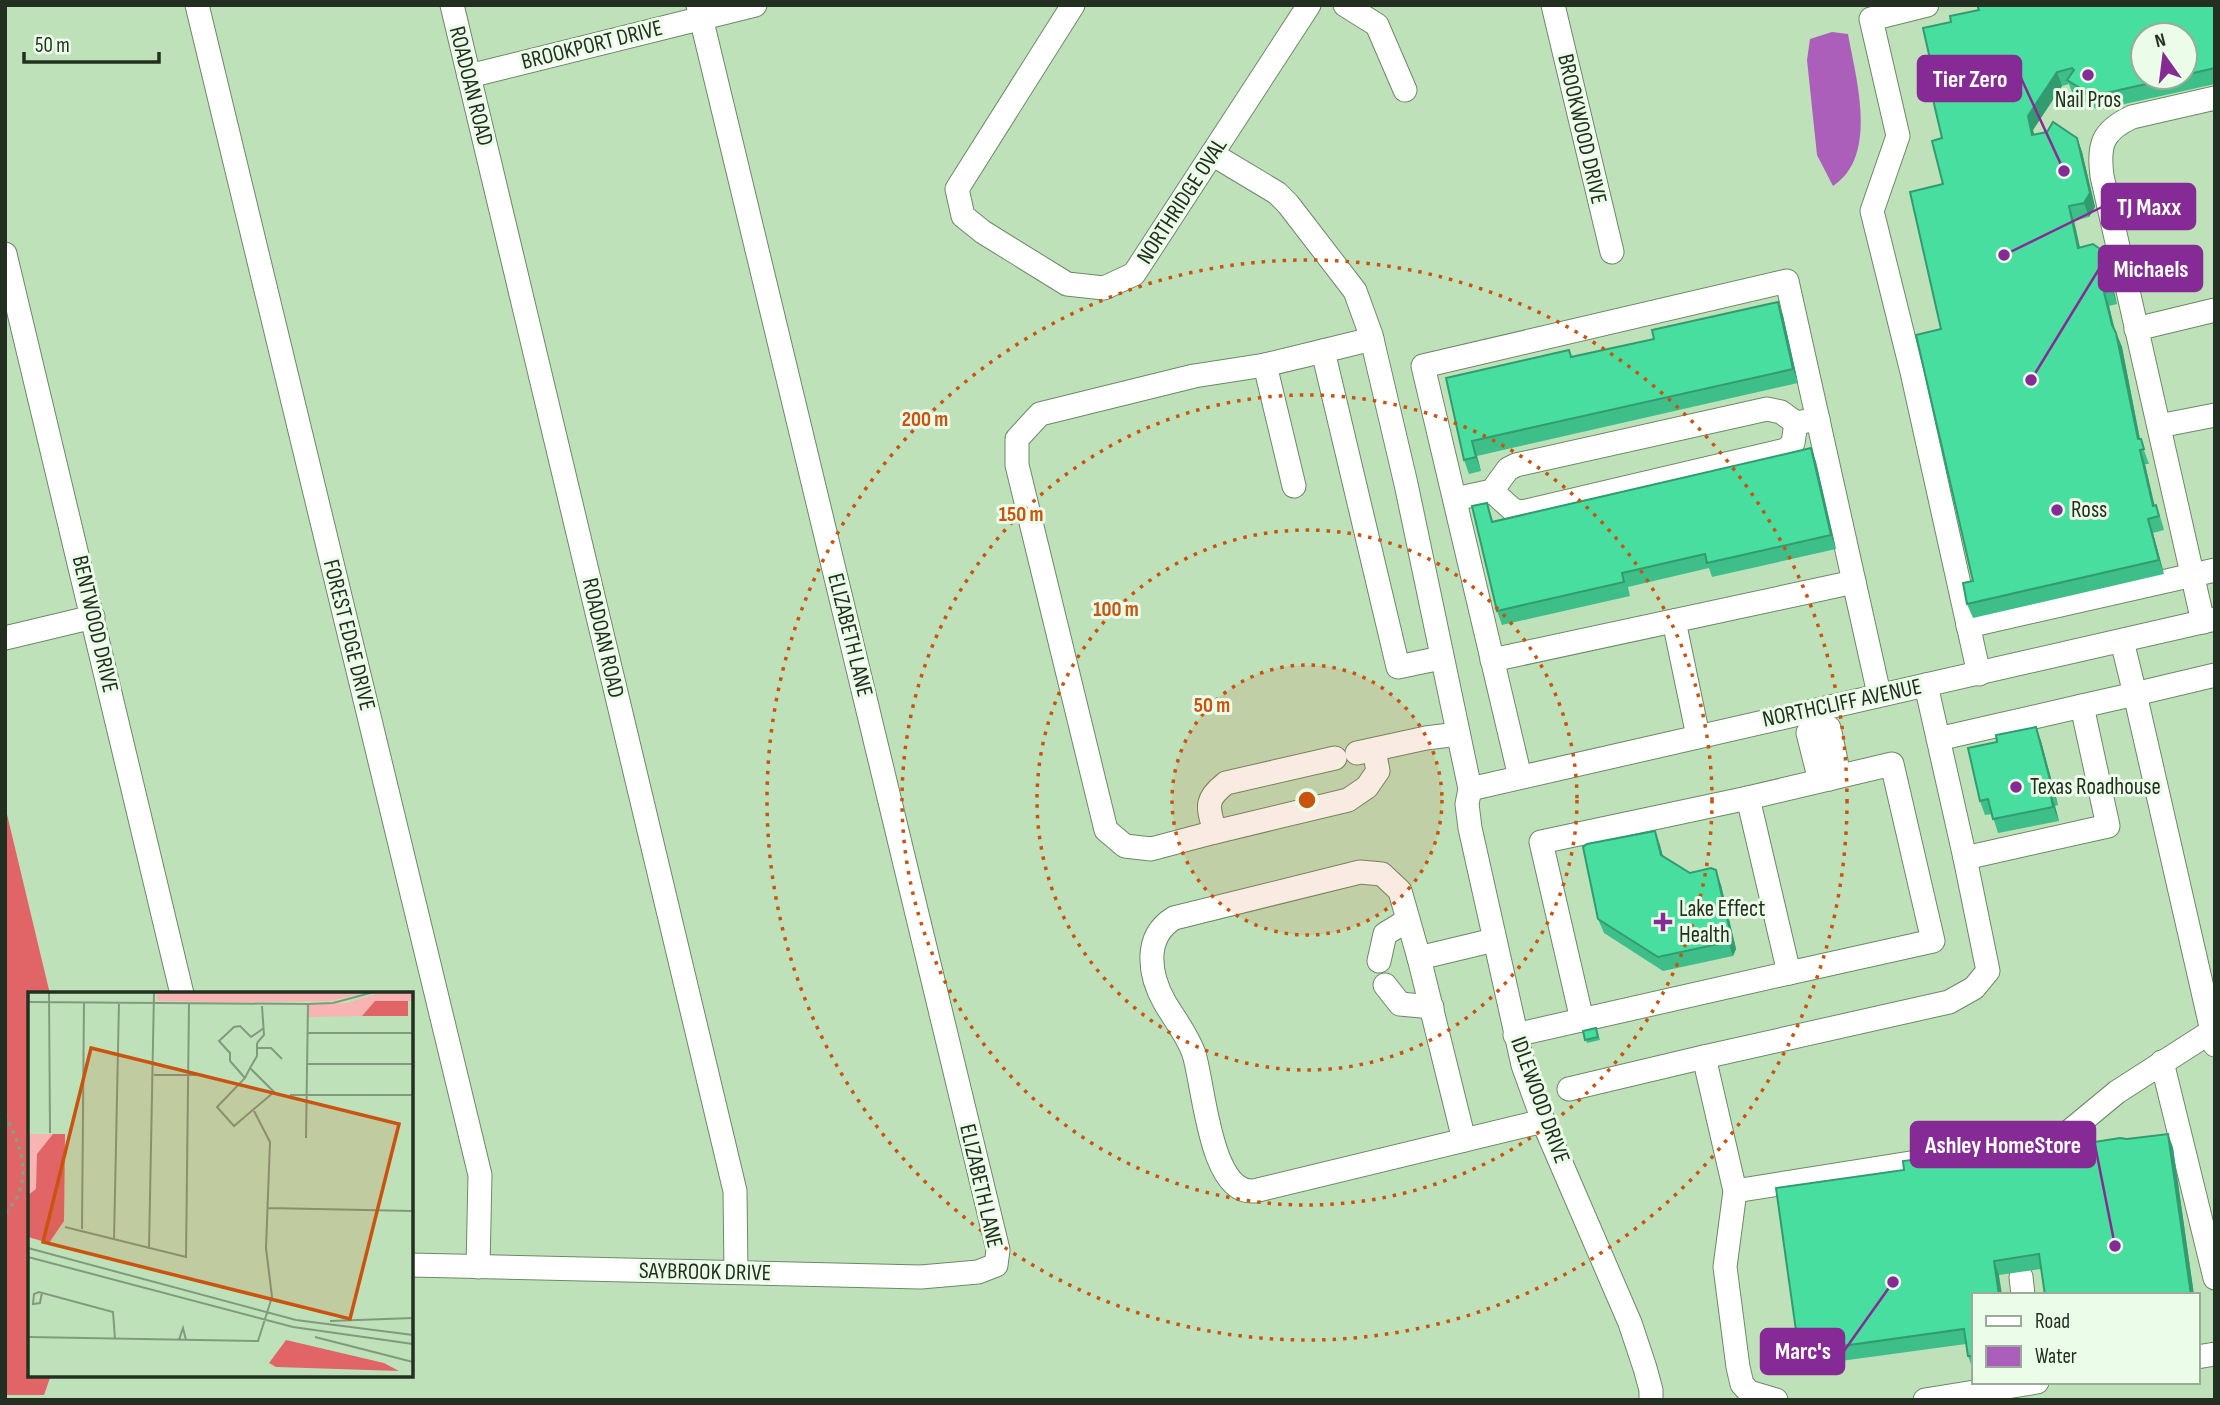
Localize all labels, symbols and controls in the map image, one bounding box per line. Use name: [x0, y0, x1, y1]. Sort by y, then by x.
street label: BROOKPORT DRIVE: [519, 14, 665, 76]
scale bar: [24, 21, 159, 65]
north arrow: [2129, 21, 2199, 91]
street label: ROADOAN ROAD: [443, 23, 499, 149]
text: N: [2153, 29, 2168, 53]
text: 50 m: [35, 33, 70, 58]
street label: BROOKWOOD DRIVE: [1551, 51, 1613, 207]
callout: Tier Zero: [1918, 56, 2021, 101]
text: Tier Zero: [1933, 65, 2007, 94]
marker: Nail Pros: [2080, 67, 2096, 83]
place label: Nail Pros: [2055, 86, 2121, 114]
street label: NORTHRIDGE OVAL: [1131, 132, 1233, 269]
callout: TJ Maxx: [2102, 184, 2195, 229]
text: TJ Maxx: [2117, 193, 2181, 222]
callout: Michaels: [2099, 246, 2202, 291]
text: Michaels: [2114, 255, 2189, 284]
text: 200 m: [902, 407, 948, 432]
place label: Ross: [2071, 496, 2107, 524]
text: 150 m: [999, 502, 1043, 527]
marker: Ross: [2049, 502, 2065, 518]
street label: BENTWOOD DRIVE: [66, 553, 124, 695]
street label: FOREST EDGE DRIVE: [317, 557, 381, 713]
street label: ELIZABETH LANE: [821, 570, 879, 700]
street label: ROADOAN ROAD: [576, 575, 630, 701]
text: 100 m: [1093, 597, 1139, 622]
street label: NORTHCLIFF AVENUE: [1760, 672, 1924, 734]
text: 50 m: [1194, 693, 1230, 718]
place label: Texas Roadhouse: [2030, 773, 2161, 801]
marker: Texas Roadhouse: [2008, 779, 2024, 795]
centre of rings: [1295, 788, 1319, 812]
place label: Lake Effect Health: [1679, 895, 1765, 949]
marker: Lake Effect Health: [1653, 912, 1673, 932]
inset map: [28, 992, 413, 1377]
street label: IDLEWOOD DRIVE: [1504, 1033, 1576, 1167]
street label: ELIZABETH LANE: [953, 1121, 1009, 1251]
callout: Ashley HomeStore: [1911, 1122, 2095, 1167]
text: Ashley HomeStore: [1924, 1131, 2081, 1160]
street label: SAYBROOK DRIVE: [639, 1257, 771, 1287]
legend: [1972, 1293, 2199, 1384]
text: Road: [2035, 1309, 2070, 1334]
callout: Marc's: [1761, 1329, 1844, 1374]
text: Marc's: [1775, 1337, 1831, 1366]
text: Water: [2035, 1344, 2077, 1369]

